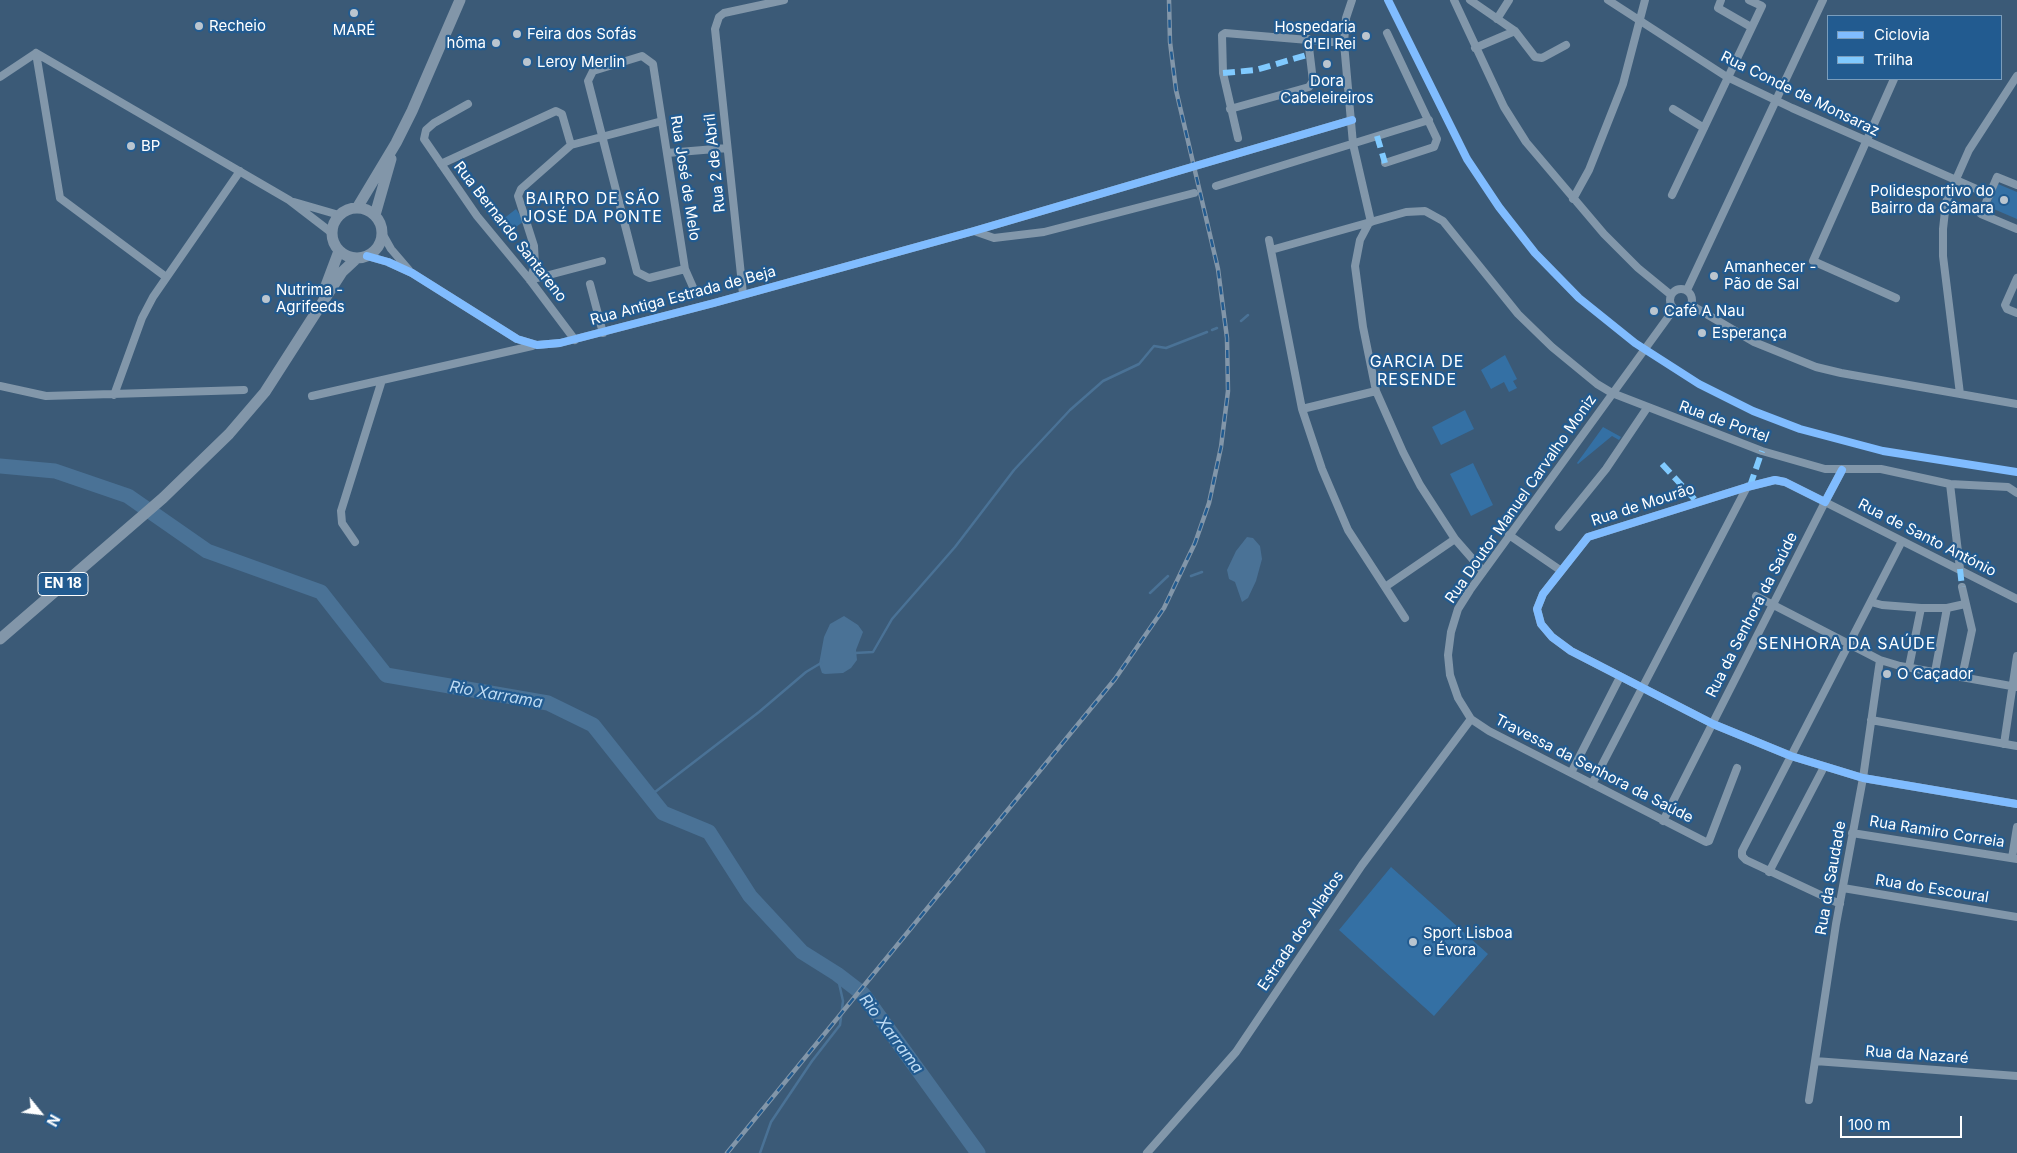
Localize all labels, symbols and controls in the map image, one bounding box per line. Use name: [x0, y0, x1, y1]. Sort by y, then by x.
marker: MARÉ: [348, 7, 360, 19]
legend: [1827, 15, 2002, 80]
place label: Recheio: [209, 17, 266, 35]
place label: Hospedaria d'El Rei: [1274, 18, 1356, 53]
marker: Recheio: [193, 20, 205, 32]
place label: MARÉ: [333, 21, 375, 39]
place label: Feira dos Sofás: [527, 25, 637, 43]
text: Ciclovia: [1874, 25, 1930, 44]
marker: Feira dos Sofás: [511, 28, 523, 40]
marker: Hospedaria d'El Rei: [1360, 30, 1372, 42]
place label: hôma: [447, 34, 486, 52]
marker: hôma: [490, 37, 502, 49]
street label: Rua Conde de Monsaraz: [1718, 48, 1882, 140]
text: Trilha: [1874, 50, 1913, 69]
place label: Leroy Merlin: [537, 53, 625, 71]
marker: Leroy Merlin: [521, 56, 533, 68]
marker: Dora Cabeleireiros: [1321, 58, 1333, 70]
place label: Dora Cabeleireiros: [1280, 72, 1374, 107]
street label: Rua 2 de Abril: [701, 113, 729, 213]
street label: Rua José de Melo: [666, 114, 704, 242]
place label: BP: [141, 137, 160, 155]
marker: BP: [125, 140, 137, 152]
street label: Rua Bernardo Santareno: [450, 158, 570, 306]
place label: Polidesportivo do Bairro da Câmara: [1870, 182, 1994, 217]
district label: BAIRRO DE SÃO JOSÉ DA PONTE: [522, 189, 664, 227]
marker: Polidesportivo do Bairro da Câmara: [1998, 194, 2010, 206]
place label: Amanhecer - Pão de Sal: [1724, 258, 1816, 293]
street label: Rua Antiga Estrada de Beja: [588, 263, 778, 329]
marker: Amanhecer - Pão de Sal: [1708, 270, 1720, 282]
place label: Nutrima - Agrifeeds: [276, 281, 345, 316]
marker: Nutrima - Agrifeeds: [260, 293, 272, 305]
place label: Café A Nau: [1664, 302, 1745, 320]
marker: Café A Nau: [1648, 305, 1660, 317]
place label: Esperança: [1712, 324, 1787, 342]
marker: Esperança: [1696, 327, 1708, 339]
district label: GARCIA DE RESENDE: [1369, 352, 1465, 390]
street label: Rua Doutor Manuel Carvalho Moniz: [1442, 391, 1600, 607]
street label: Rua de Portel: [1676, 397, 1772, 447]
street label: Rua de Mourão: [1589, 480, 1697, 530]
street label: Rua de Santo António: [1855, 495, 1999, 581]
street label: Rua da Senhora da Saúde: [1702, 529, 1802, 701]
road number: EN 18: [38, 572, 88, 596]
district label: SENHORA DA SAÚDE: [1756, 634, 1938, 654]
place label: O Caçador: [1897, 665, 1973, 683]
marker: O Caçador: [1881, 668, 1893, 680]
water label: Rio Xarrama: [448, 677, 544, 713]
street label: Travessa da Senhora da Saúde: [1492, 711, 1696, 827]
street label: Rua Ramiro Correia: [1868, 812, 2006, 852]
street label: Rua da Saudade: [1812, 820, 1850, 936]
street label: Estrada dos Aliados: [1254, 868, 1348, 994]
street label: Rua do Escoural: [1874, 871, 1990, 907]
place label: Sport Lisboa e Évora: [1423, 924, 1513, 959]
marker: Sport Lisboa e Évora: [1407, 936, 1419, 948]
water label: Rio Xarrama: [855, 991, 927, 1077]
street label: Rua da Nazaré: [1865, 1042, 1969, 1068]
north arrow: [15, 1088, 65, 1138]
scale bar: [1842, 1106, 1964, 1138]
text: N: [44, 1112, 64, 1129]
text: 100 m: [1848, 1115, 1890, 1134]

